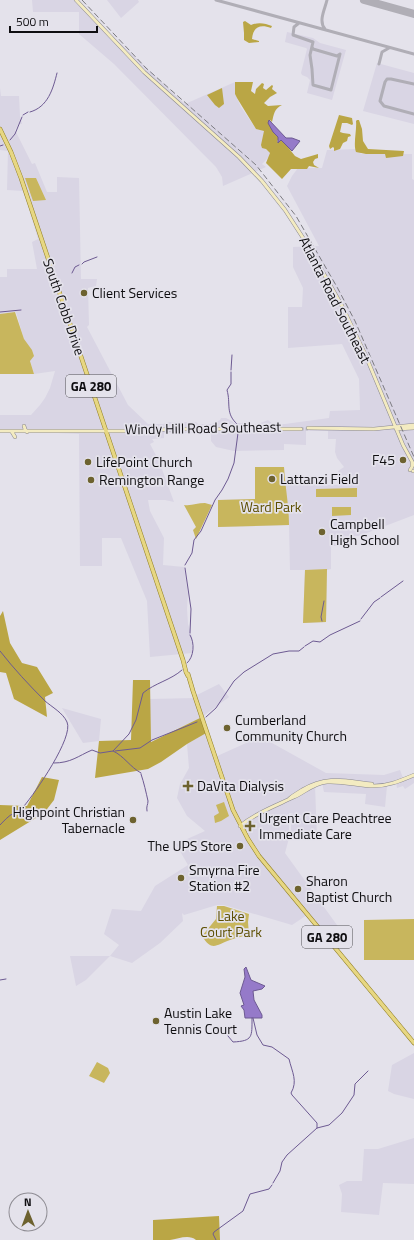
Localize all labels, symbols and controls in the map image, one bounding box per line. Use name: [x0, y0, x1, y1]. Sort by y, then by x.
scale bar: [10, 8, 97, 34]
text: 500 m: [16, 12, 49, 31]
street label: Atlanta Road Southeast: [294, 233, 377, 367]
street label: South Cobb Drive: [38, 256, 91, 358]
place label: Client Services: [92, 282, 177, 303]
marker: Client Services: [79, 288, 89, 298]
road number: GA 280: [66, 375, 116, 397]
street label: Windy Hill Road Southeast: [125, 416, 281, 439]
place label: F45: [372, 449, 395, 470]
place label: LifePoint Church: [96, 451, 192, 472]
marker: F45: [398, 455, 408, 465]
marker: LifePoint Church: [83, 457, 93, 467]
place label: Lattanzi Field: [280, 468, 359, 489]
place label: Remington Range: [99, 469, 204, 490]
marker: Lattanzi Field: [267, 474, 277, 484]
marker: Remington Range: [86, 475, 96, 485]
park label: Ward Park: [240, 496, 302, 517]
place label: Campbell High School: [330, 513, 400, 550]
marker: Campbell High School: [317, 527, 327, 537]
place label: Cumberland Community Church: [235, 709, 347, 746]
marker: Cumberland Community Church: [222, 723, 232, 733]
place label: DaVita Dialysis: [197, 775, 284, 796]
marker: DaVita Dialysis: [182, 780, 194, 792]
place label: Highpoint Christian Tabernacle: [12, 801, 125, 838]
place label: Urgent Care Peachtree Immediate Care: [259, 807, 392, 844]
marker: Highpoint Christian Tabernacle: [128, 815, 138, 825]
marker: Urgent Care Peachtree Immediate Care: [244, 820, 256, 832]
place label: The UPS Store: [147, 835, 232, 856]
marker: The UPS Store: [235, 841, 245, 851]
place label: Smyrna Fire Station #2: [189, 859, 260, 896]
place label: Sharon Baptist Church: [306, 870, 392, 907]
marker: Smyrna Fire Station #2: [176, 873, 186, 883]
marker: Sharon Baptist Church: [293, 884, 303, 894]
park label: Lake Court Park: [200, 905, 262, 942]
road number: GA 280: [302, 926, 352, 948]
place label: Austin Lake Tennis Court: [164, 1002, 237, 1039]
marker: Austin Lake Tennis Court: [151, 1016, 161, 1026]
north arrow: [8, 1192, 48, 1232]
text: N: [24, 1194, 32, 1210]

